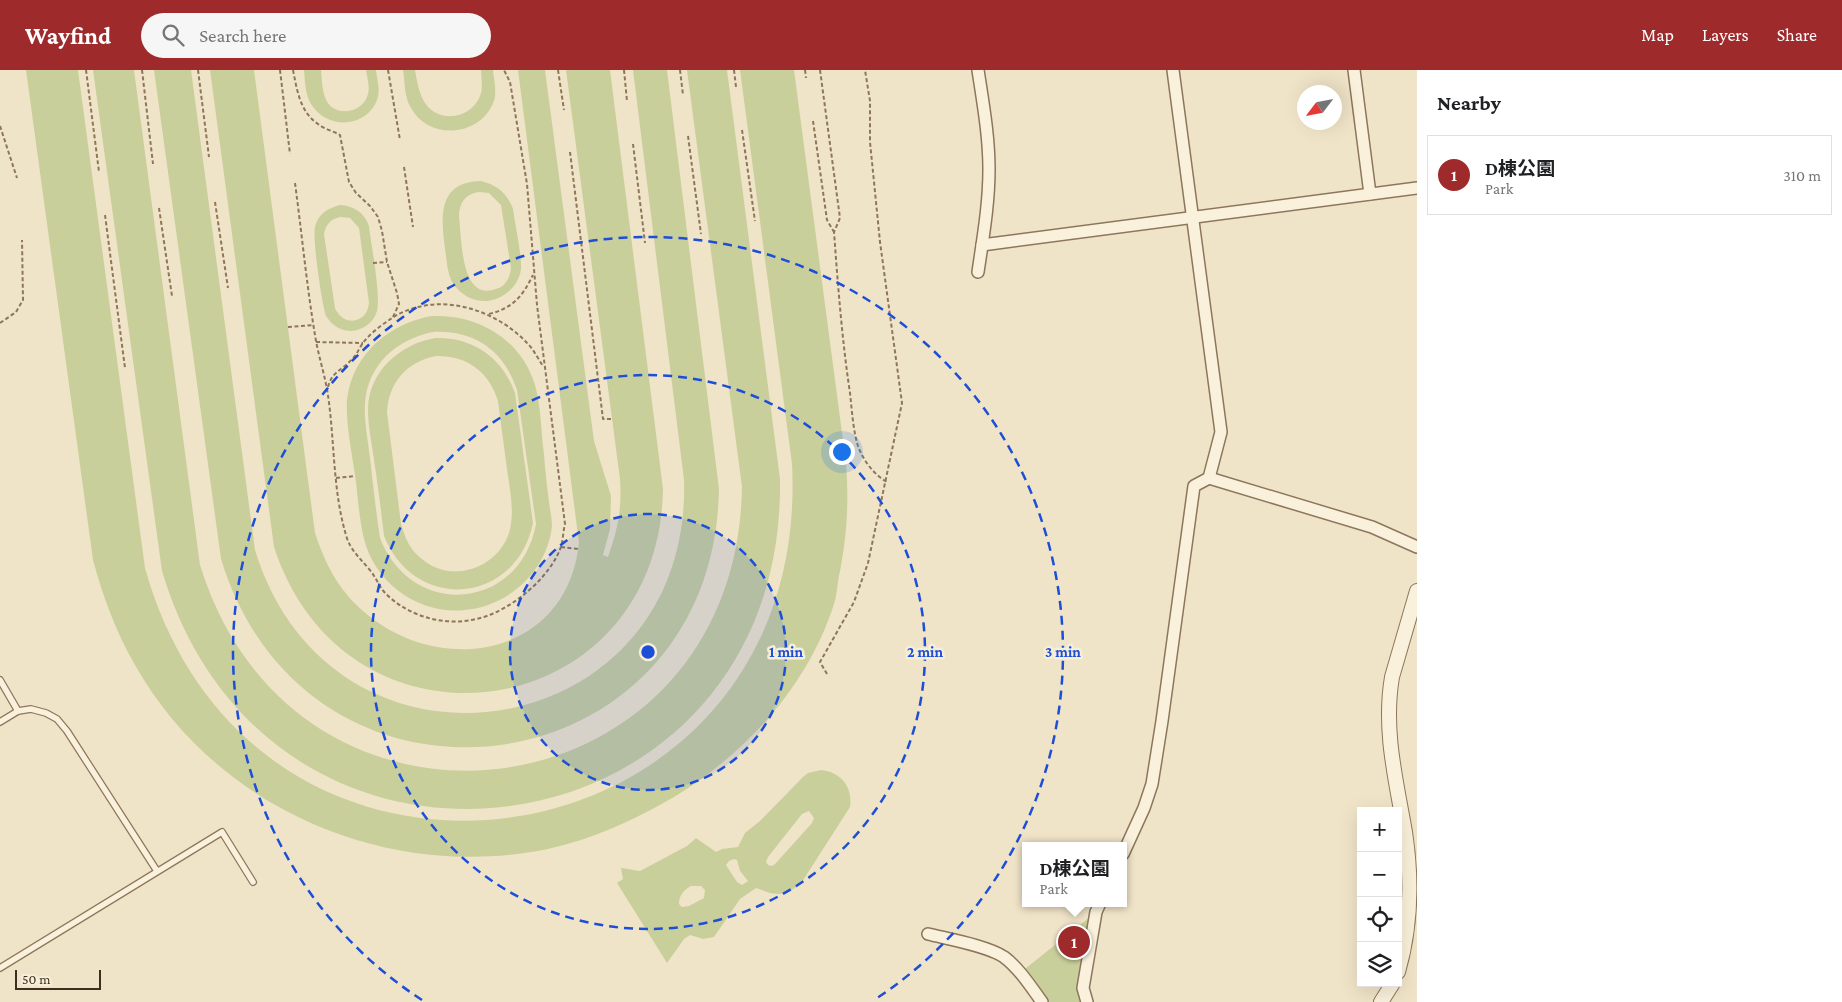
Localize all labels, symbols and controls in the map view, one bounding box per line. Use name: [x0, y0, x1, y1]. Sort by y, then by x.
search box: [141, 13, 491, 58]
icon: search: [159, 21, 187, 49]
text: Wayfind: [25, 22, 111, 49]
text: Search here: [199, 25, 286, 46]
text: Map: [1641, 25, 1674, 45]
text: Layers: [1702, 25, 1749, 45]
text: Share: [1777, 25, 1817, 45]
north arrow: [1297, 85, 1342, 130]
text: Nearby: [1437, 91, 1501, 115]
text: D棟公園: [1485, 158, 1555, 179]
text: 1: [1451, 167, 1457, 184]
text: 310 m: [1783, 167, 1821, 184]
text: Park: [1485, 180, 1513, 197]
your location: [829, 439, 855, 465]
centre of rings: [639, 643, 657, 661]
text: 1 min: [769, 644, 803, 660]
text: 2 min: [907, 644, 943, 660]
text: 3 min: [1045, 644, 1081, 660]
map controls: [1357, 807, 1402, 987]
button: +: [1357, 807, 1402, 852]
popup: [1022, 842, 1127, 907]
button: −: [1357, 852, 1402, 897]
text: D棟公園: [1039, 858, 1110, 879]
text: Park: [1039, 880, 1068, 897]
button: locate: [1357, 897, 1402, 942]
pin: 1: [1058, 923, 1090, 961]
button: layers: [1357, 942, 1402, 987]
scale bar: [15, 967, 101, 990]
text: 50 m: [22, 971, 50, 987]

